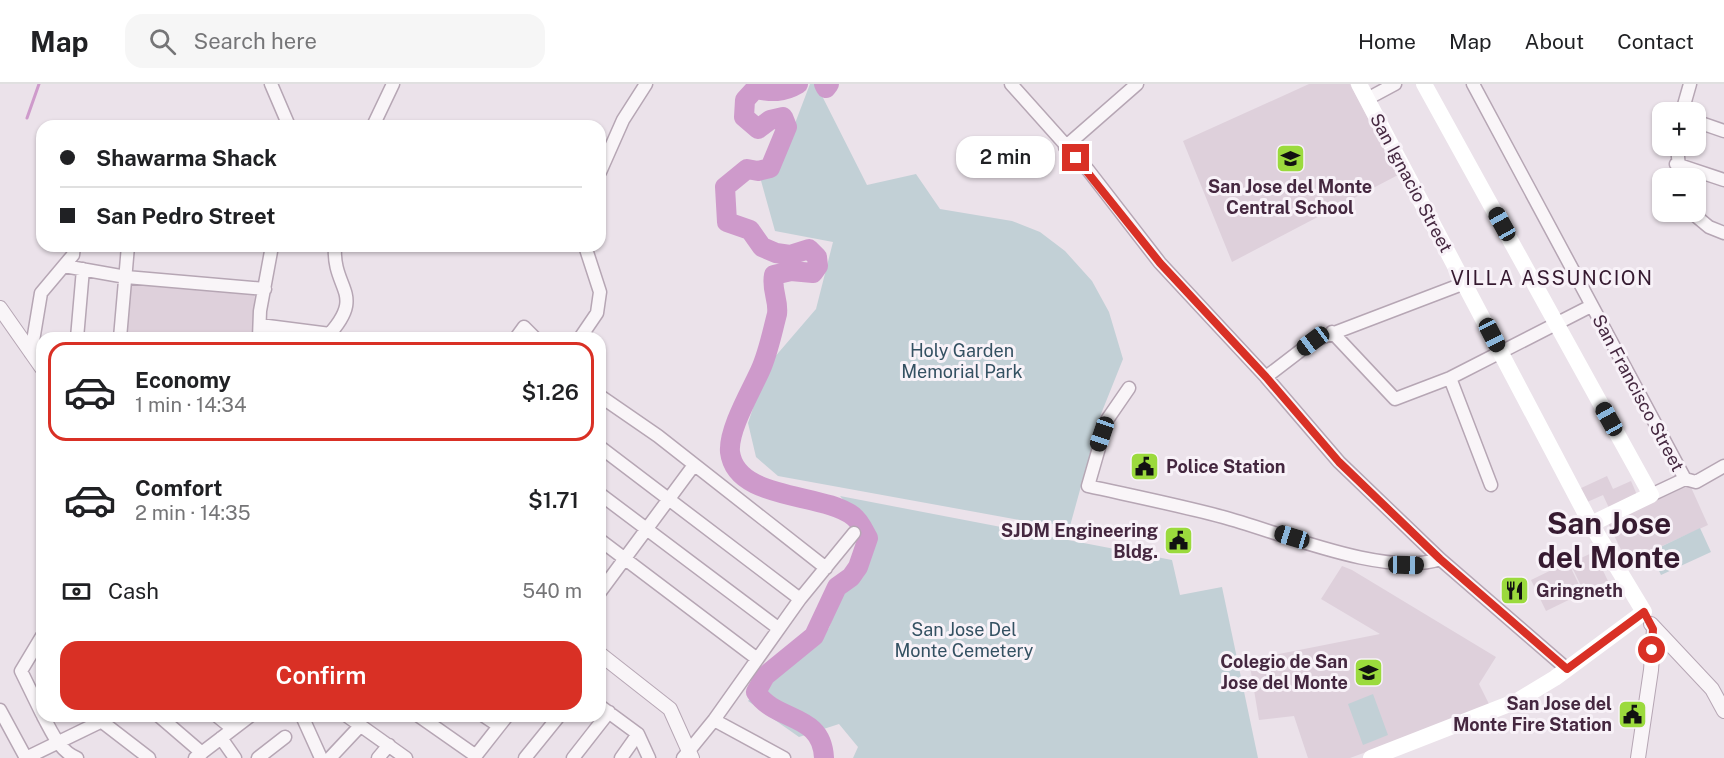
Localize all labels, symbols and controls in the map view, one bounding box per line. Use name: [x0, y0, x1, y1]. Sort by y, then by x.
search box: [125, 14, 545, 68]
text: Map: [30, 25, 89, 58]
icon: search: [146, 25, 179, 58]
text: Search here: [194, 28, 317, 54]
text: Home: [1358, 29, 1416, 54]
text: Map: [1449, 29, 1492, 54]
text: About: [1525, 29, 1584, 54]
text: Contact: [1617, 29, 1694, 54]
map controls: [1652, 102, 1706, 222]
button: +: [1652, 102, 1706, 156]
street label: San Ignacio Street: [1366, 110, 1457, 256]
callout: 2 min: [956, 137, 1055, 179]
school or university icon: San Jose del Monte Central School: [1274, 142, 1306, 174]
route end: [1062, 144, 1089, 171]
text: Shawarma Shack: [96, 145, 277, 171]
text: 2 min: [980, 145, 1031, 169]
button: −: [1652, 168, 1706, 222]
place label: San Jose del Monte Central School: [1208, 176, 1372, 218]
text: San Pedro Street: [96, 203, 276, 229]
car: [1485, 204, 1519, 244]
district label: VILLA ASSUNCION: [1450, 266, 1654, 290]
street label: San Francisco Street: [1588, 311, 1689, 475]
car: [1476, 315, 1508, 355]
car: [1293, 323, 1333, 359]
park label: Holy Garden Memorial Park: [901, 340, 1023, 382]
icon: car: [63, 365, 117, 419]
text: Economy: [135, 367, 231, 393]
text: $1.26: [521, 379, 579, 405]
text: 1 min · 14:34: [135, 393, 246, 417]
car: [1592, 399, 1626, 439]
car: [1088, 414, 1116, 454]
public building icon: Police Station: [1129, 451, 1161, 483]
place label: Police Station: [1166, 456, 1286, 477]
icon: car: [63, 473, 117, 527]
text: Comfort: [135, 475, 222, 501]
text: $1.71: [528, 487, 579, 513]
text: 2 min · 14:35: [135, 501, 251, 525]
district label: San Jose del Monte: [1537, 505, 1681, 575]
place label: SJDM Engineering Bldg.: [1001, 520, 1158, 562]
car: [1272, 523, 1312, 551]
public building icon: SJDM Engineering Bldg.: [1163, 525, 1195, 557]
car: [1388, 556, 1424, 574]
icon: cash: [60, 575, 93, 608]
restaurant icon: Gringneth: [1499, 575, 1531, 607]
text: Cash: [108, 578, 159, 604]
text: 540 m: [522, 579, 582, 603]
place label: Gringneth: [1536, 580, 1623, 601]
park label: San Jose Del Monte Cemetery: [895, 619, 1034, 661]
route start: [1638, 636, 1665, 663]
button: Confirm: [60, 641, 582, 710]
place label: Colegio de San Jose del Monte: [1220, 651, 1348, 693]
school or university icon: Colegio de San Jose del Monte: [1353, 656, 1385, 688]
place label: San Jose del Monte Fire Station: [1453, 693, 1612, 735]
public building icon: San Jose del Monte Fire Station: [1617, 698, 1649, 730]

